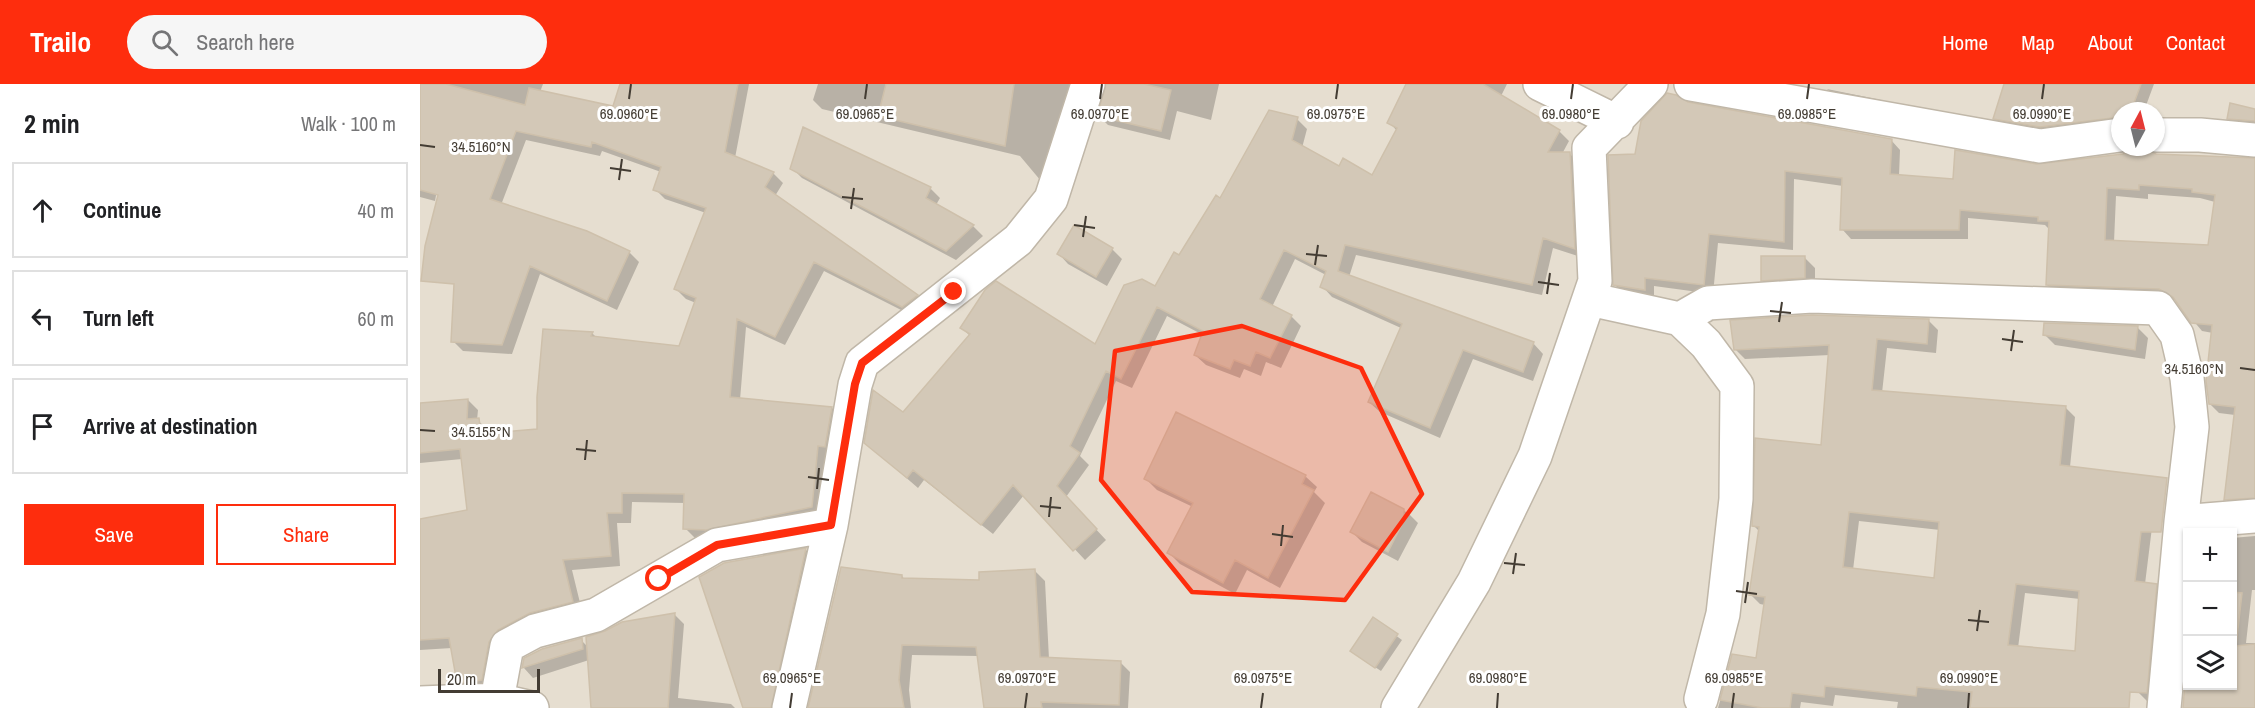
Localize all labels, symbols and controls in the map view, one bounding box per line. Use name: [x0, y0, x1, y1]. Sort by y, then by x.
search box: [127, 15, 547, 69]
text: Trailo: [30, 23, 91, 61]
icon: search: [148, 26, 181, 59]
text: Search here: [196, 27, 295, 57]
text: Home: [1942, 28, 1988, 57]
text: Map: [2021, 28, 2055, 57]
text: About: [2088, 28, 2133, 57]
text: Contact: [2166, 28, 2225, 57]
north arrow: [2111, 102, 2165, 156]
text: 69.0960°E: [600, 103, 658, 124]
text: 69.0965°E: [836, 103, 894, 124]
text: 69.0970°E: [1071, 103, 1129, 124]
text: 69.0975°E: [1307, 103, 1365, 124]
text: 69.0980°E: [1542, 103, 1600, 124]
text: 69.0985°E: [1778, 103, 1836, 124]
text: 69.0990°E: [2013, 103, 2071, 124]
text: 2 min: [24, 106, 80, 141]
text: Walk · 100 m: [301, 110, 396, 137]
text: 34.5160°N: [451, 136, 511, 157]
icon: ahead: [26, 194, 59, 227]
text: Continue: [83, 195, 161, 225]
text: 40 m: [358, 197, 394, 224]
route end: [940, 278, 966, 304]
icon: left: [26, 302, 59, 335]
text: Turn left: [83, 303, 154, 333]
text: 60 m: [358, 305, 394, 332]
text: 34.5160°N: [2164, 358, 2224, 379]
icon: arrive: [26, 410, 59, 443]
text: Arrive at destination: [83, 411, 257, 441]
text: 34.5155°N: [451, 421, 511, 442]
button: Save: [24, 504, 204, 565]
button: Share: [216, 504, 396, 565]
map controls: [2183, 528, 2237, 690]
button: +: [2183, 528, 2237, 582]
route start: [645, 565, 671, 591]
button: −: [2183, 582, 2237, 636]
button: layers: [2183, 636, 2237, 690]
scale bar: [438, 666, 540, 694]
text: 69.0965°E: [763, 667, 821, 688]
text: 69.0970°E: [998, 667, 1056, 688]
text: 69.0975°E: [1234, 667, 1292, 688]
text: 69.0980°E: [1469, 667, 1527, 688]
text: 69.0985°E: [1705, 667, 1763, 688]
text: 69.0990°E: [1940, 667, 1998, 688]
text: 20 m: [447, 668, 476, 690]

